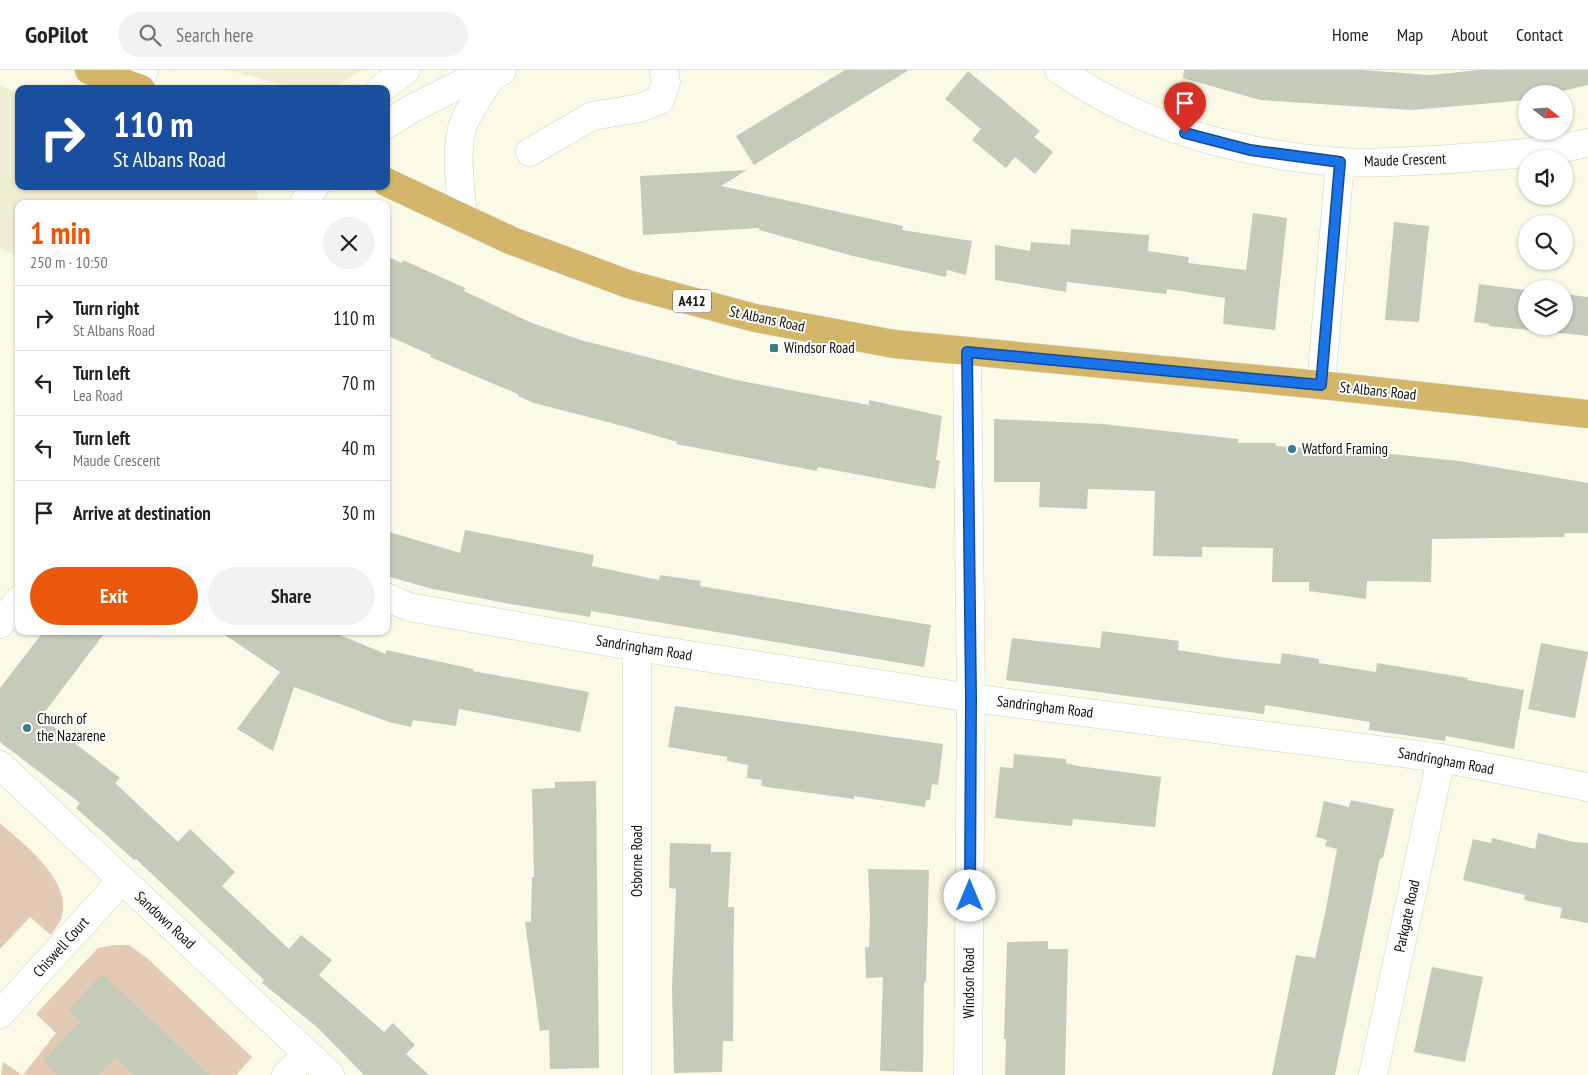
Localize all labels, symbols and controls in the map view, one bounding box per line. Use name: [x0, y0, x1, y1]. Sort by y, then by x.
search box: [118, 12, 468, 57]
text: GoPilot: [25, 19, 88, 50]
icon: search: [136, 21, 164, 49]
text: Search here: [176, 23, 253, 47]
text: Home: [1332, 23, 1369, 46]
text: Map: [1397, 23, 1423, 46]
text: About: [1451, 23, 1488, 46]
text: Contact: [1516, 23, 1563, 46]
pin: [1164, 82, 1206, 133]
north arrow: [1518, 85, 1572, 140]
map controls: [1518, 85, 1573, 335]
icon: arrive: [1171, 89, 1199, 117]
text: 110 m: [113, 101, 194, 147]
icon: right: [30, 105, 95, 170]
text: St Albans Road: [113, 145, 226, 173]
street label: Maude Crescent: [1364, 149, 1446, 170]
button: sound: [1518, 150, 1573, 205]
text: 1 min: [30, 213, 91, 252]
button: search: [1518, 215, 1573, 270]
button: close: [323, 217, 375, 269]
text: 250 m · 10:50: [30, 252, 108, 272]
button: layers: [1518, 280, 1573, 335]
road number: A412: [673, 290, 711, 312]
text: Turn right: [73, 296, 139, 320]
street label: St Albans Road: [728, 301, 807, 336]
icon: right: [30, 304, 58, 332]
text: 110 m: [333, 306, 375, 330]
text: St Albans Road: [73, 320, 155, 340]
place label: Windsor Road: [784, 338, 855, 357]
marker: Windsor Road: [768, 342, 780, 354]
text: Turn left: [73, 361, 130, 385]
icon: left: [30, 369, 58, 397]
text: 70 m: [342, 371, 375, 395]
street label: St Albans Road: [1339, 377, 1417, 404]
text: Lea Road: [73, 385, 123, 405]
text: Turn left: [73, 426, 130, 450]
icon: left: [30, 434, 58, 462]
text: 40 m: [342, 436, 375, 460]
place label: Watford Framing: [1302, 439, 1388, 458]
marker: Watford Framing: [1286, 443, 1298, 455]
text: Maude Crescent: [73, 450, 160, 470]
icon: arrive: [30, 499, 58, 527]
text: Arrive at destination: [73, 501, 211, 525]
text: 30 m: [342, 501, 375, 525]
button: Exit: [30, 567, 198, 625]
button: Share: [208, 567, 375, 625]
street label: Sandringham Road: [595, 631, 694, 664]
street label: Sandringham Road: [996, 691, 1094, 722]
place label: Church of the Nazarene: [37, 709, 106, 745]
marker: Church of the Nazarene: [21, 722, 33, 734]
street label: Sandringham Road: [1397, 743, 1496, 778]
street label: Osborne Road: [627, 825, 646, 897]
position arrow: [943, 869, 995, 921]
street label: Parkgate Road: [1390, 878, 1423, 954]
street label: Sandown Road: [131, 887, 200, 953]
street label: Chiswell Court: [29, 912, 93, 981]
street label: Windsor Road: [959, 948, 978, 1018]

